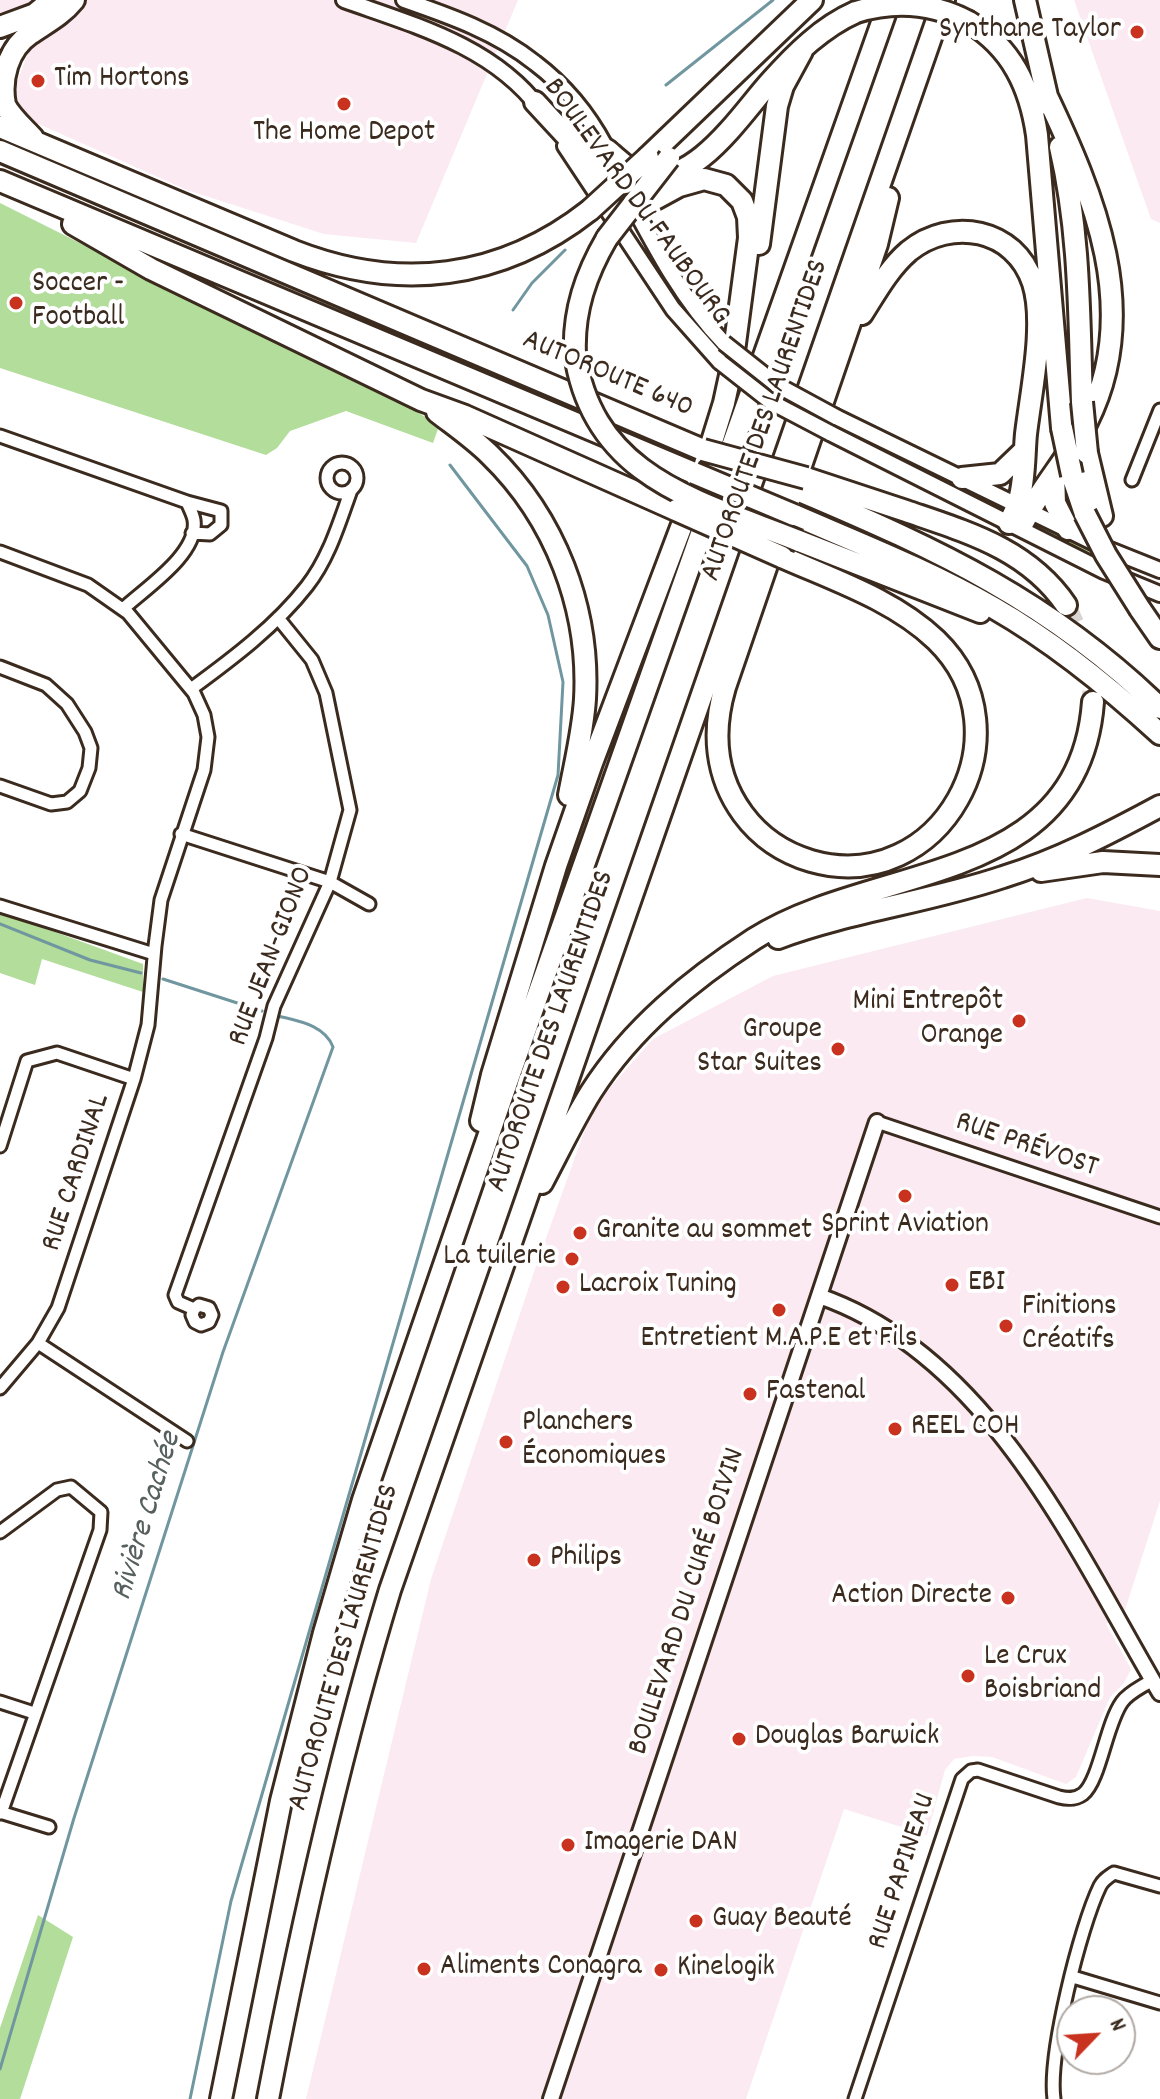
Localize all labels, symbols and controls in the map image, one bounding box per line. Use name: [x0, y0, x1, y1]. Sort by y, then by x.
place label: Synthane Taylor: [939, 14, 1121, 50]
marker: Synthane Taylor: [1128, 23, 1146, 41]
place label: Tim Hortons: [54, 63, 190, 99]
marker: Tim Hortons: [29, 72, 47, 90]
street label: BOULEVARD DU FAUBOURG: [533, 73, 737, 333]
marker: The Home Depot: [335, 95, 353, 113]
place label: The Home Depot: [253, 117, 435, 153]
street label: AUTOROUTE DES LAURENTIDES: [695, 255, 839, 587]
place label: Soccer - Football: [32, 268, 124, 338]
marker: Soccer - Football: [7, 294, 25, 312]
street label: AUTOROUTE 640: [516, 324, 698, 428]
street label: RUE JEAN-GIONO: [222, 862, 324, 1052]
street label: AUTOROUTE DES LAURENTIDES: [481, 866, 625, 1198]
place label: Mini Entrepôt Orange: [853, 986, 1003, 1056]
marker: Mini Entrepôt Orange: [1010, 1012, 1028, 1030]
place label: Groupe Star Suites: [697, 1014, 822, 1084]
marker: Groupe Star Suites: [829, 1040, 847, 1058]
street label: RUE CARDINAL: [36, 1090, 120, 1256]
street label: RUE PRÉVOST: [950, 1106, 1102, 1188]
marker: Sprint Aviation: [896, 1187, 914, 1205]
place label: Sprint Aviation: [821, 1209, 989, 1245]
place label: Granite au sommet: [596, 1215, 812, 1251]
marker: Granite au sommet: [571, 1224, 589, 1242]
place label: La tuilerie: [443, 1241, 556, 1277]
marker: La tuilerie: [563, 1250, 581, 1268]
place label: EBI: [968, 1267, 1005, 1303]
place label: Lacroix Tuning: [579, 1269, 737, 1305]
marker: EBI: [943, 1276, 961, 1294]
marker: Lacroix Tuning: [554, 1278, 572, 1296]
place label: Finitions Créatifs: [1022, 1291, 1117, 1362]
marker: Entretient M.A.P.E et Fils: [770, 1301, 788, 1319]
marker: Finitions Créatifs: [997, 1317, 1015, 1335]
place label: Entretient M.A.P.E et Fils: [640, 1323, 918, 1359]
place label: Fastenal: [766, 1376, 865, 1412]
marker: Fastenal: [741, 1385, 759, 1403]
place label: Planchers Économiques: [522, 1407, 666, 1478]
place label: REEL COH: [911, 1411, 1019, 1447]
marker: REEL COH: [886, 1420, 904, 1438]
water label: Rivière Cachée: [105, 1428, 193, 1606]
marker: Planchers Économiques: [497, 1433, 515, 1451]
street label: BOULEVARD DU CURÉ BOIVIN: [622, 1444, 756, 1760]
street label: AUTOROUTE DES LAURENTIDES: [282, 1481, 410, 1815]
place label: Philips: [550, 1542, 622, 1578]
marker: Philips: [525, 1551, 543, 1569]
place label: Action Directe: [831, 1580, 992, 1616]
marker: Action Directe: [999, 1589, 1017, 1607]
place label: Le Crux Boisbriand: [984, 1641, 1101, 1712]
marker: Le Crux Boisbriand: [959, 1667, 977, 1685]
place label: Douglas Barwick: [755, 1721, 939, 1757]
marker: Douglas Barwick: [730, 1730, 748, 1748]
street label: RUE PAPINEAU: [862, 1790, 946, 1954]
place label: Imagerie DAN: [584, 1827, 738, 1863]
marker: Imagerie DAN: [559, 1836, 577, 1854]
place label: Guay Beauté: [712, 1903, 852, 1939]
marker: Guay Beauté: [687, 1912, 705, 1930]
place label: Aliments Conagra: [440, 1951, 642, 1987]
place label: Kinelogik: [677, 1952, 775, 1988]
marker: Aliments Conagra: [415, 1960, 433, 1978]
marker: Kinelogik: [652, 1961, 670, 1979]
north arrow: [1056, 1995, 1136, 2075]
text: N: [1100, 2014, 1133, 2037]

